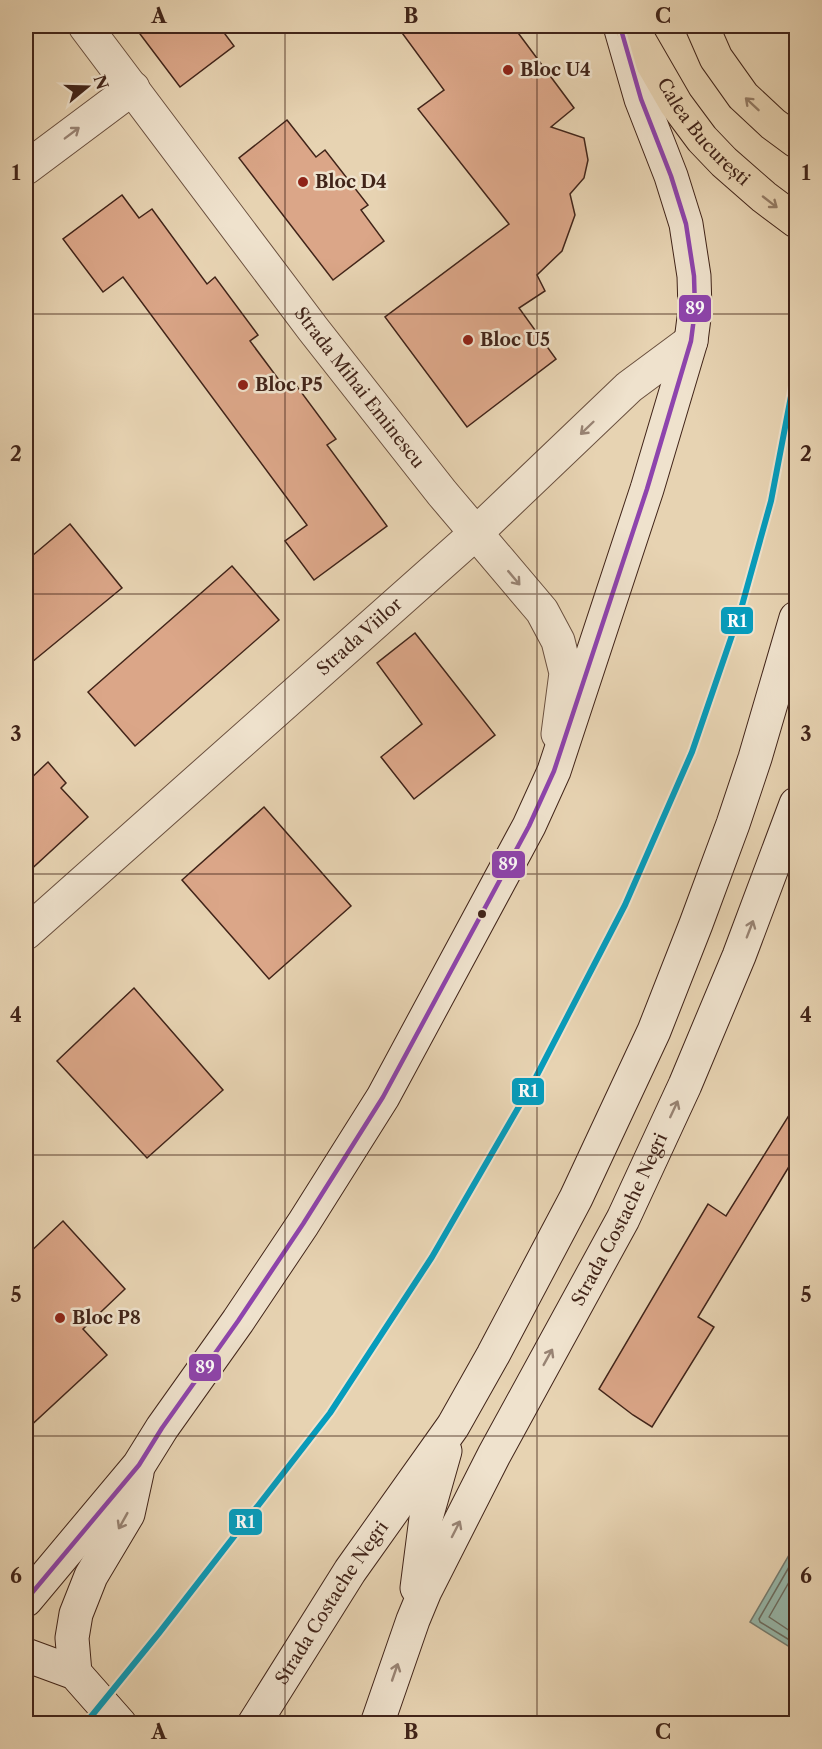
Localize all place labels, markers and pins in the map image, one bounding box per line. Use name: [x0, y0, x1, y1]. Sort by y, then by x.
place label: Bloc U4: [520, 59, 591, 81]
marker: Bloc U4: [501, 63, 515, 77]
place label: Bloc D4: [315, 171, 387, 193]
marker: Bloc D4: [296, 175, 310, 189]
place label: Bloc U5: [480, 329, 550, 351]
marker: Bloc U5: [461, 333, 475, 347]
place label: Bloc P5: [255, 374, 323, 396]
marker: Bloc P5: [236, 378, 250, 392]
unlabelled marker: [476, 908, 488, 920]
place label: Bloc P8: [72, 1307, 141, 1329]
marker: Bloc P8: [53, 1311, 67, 1325]

